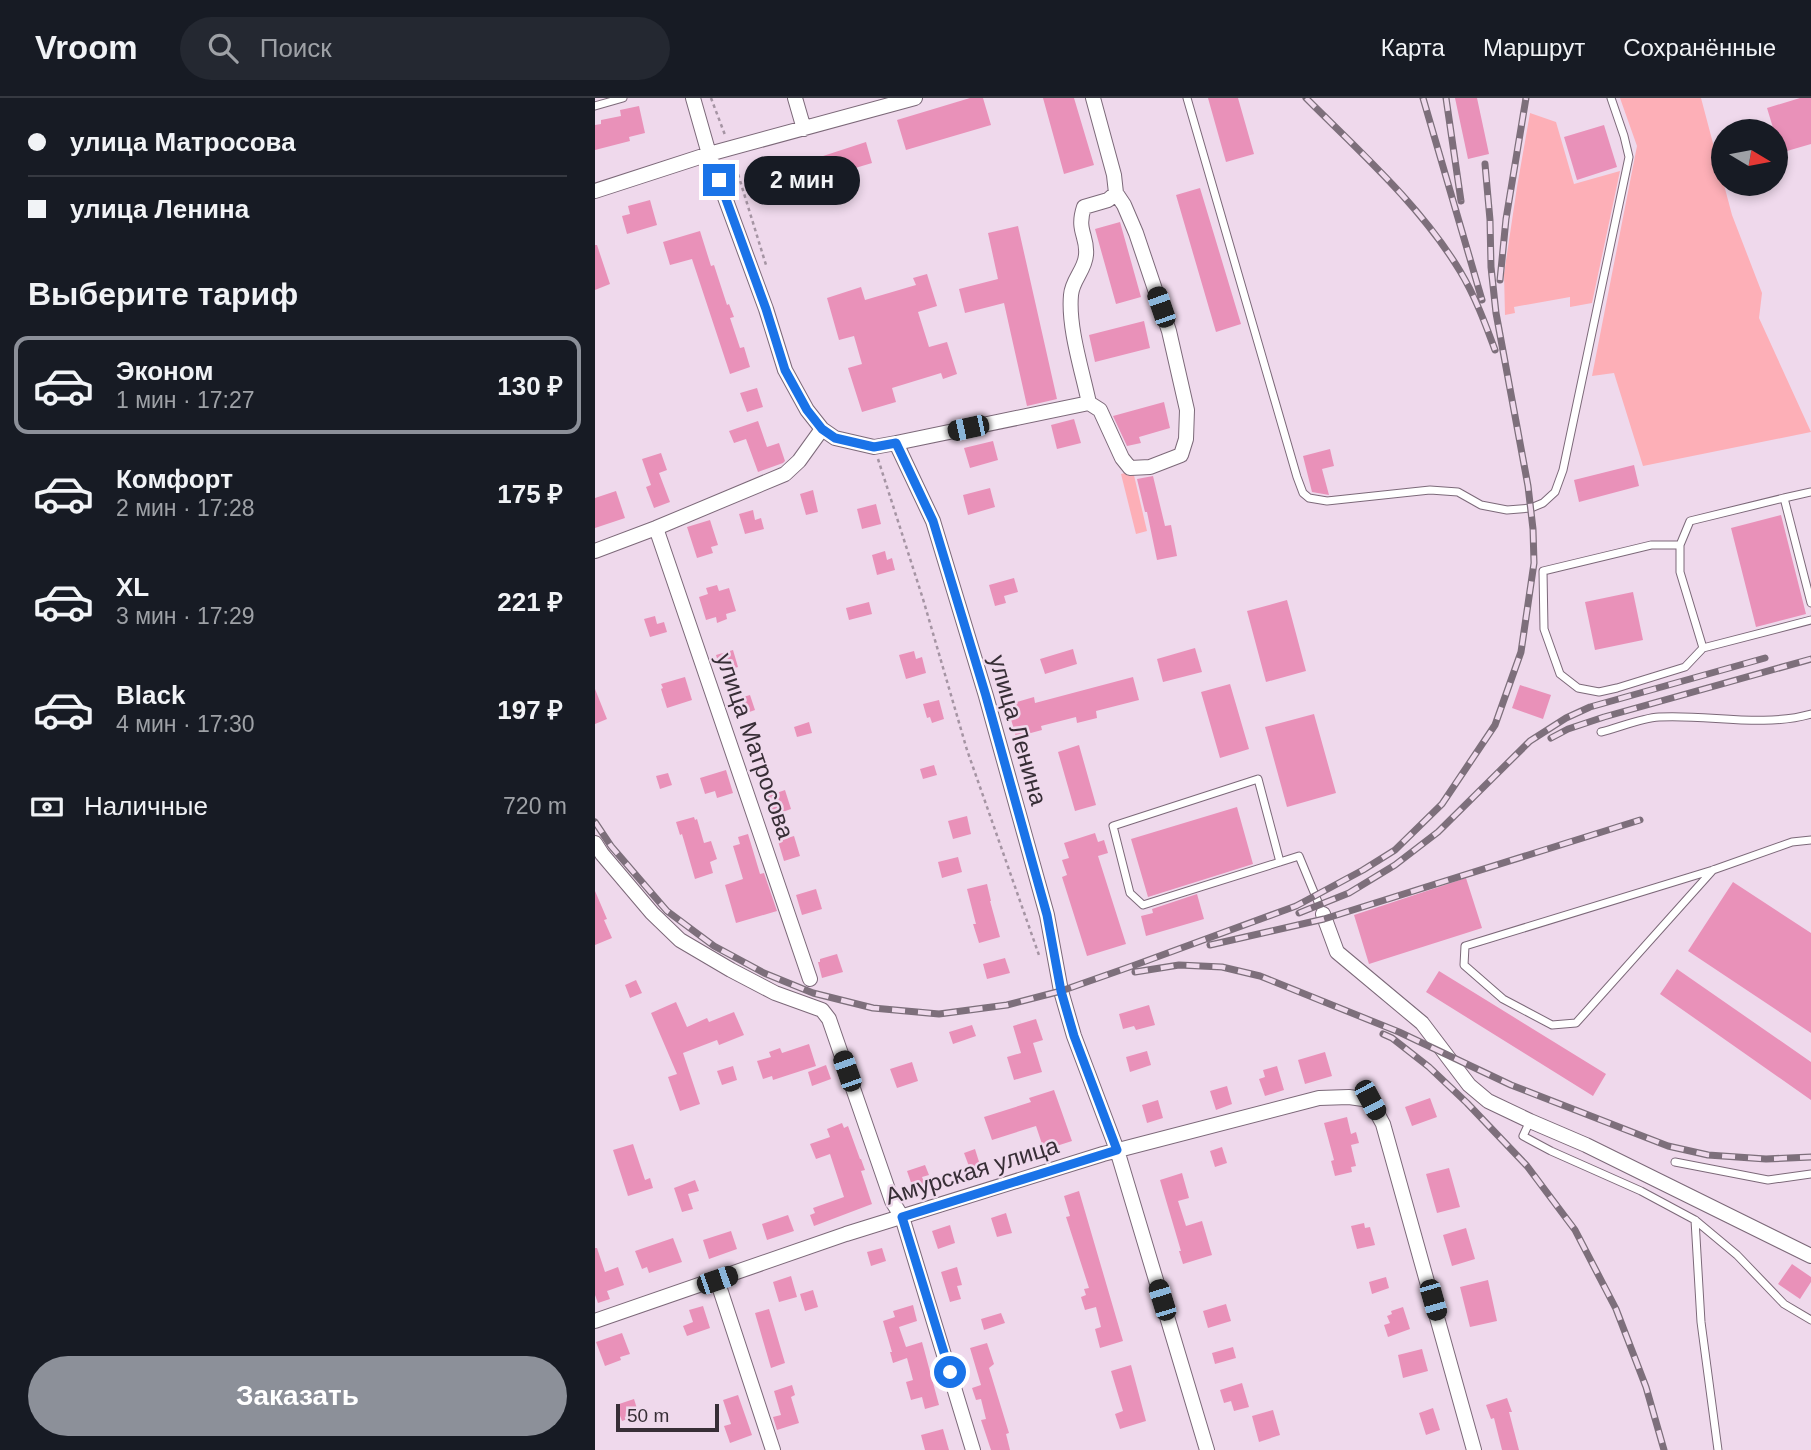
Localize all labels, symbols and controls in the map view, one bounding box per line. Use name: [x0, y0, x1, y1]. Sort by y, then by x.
search box: [180, 17, 670, 80]
text: Vroom: [35, 29, 138, 66]
icon: search: [204, 29, 242, 67]
text: Поиск: [260, 33, 332, 63]
text: Карта: [1381, 34, 1445, 61]
text: Маршрут: [1483, 34, 1585, 61]
text: Сохранённые: [1623, 34, 1776, 61]
north arrow: [1711, 119, 1789, 196]
map controls: [1711, 119, 1788, 196]
text: улица Матросова: [70, 127, 296, 157]
callout: 2 мин: [743, 155, 859, 204]
route end: [703, 164, 735, 196]
text: 2 мин: [770, 167, 834, 193]
text: улица Ленина: [70, 194, 249, 224]
text: Выберите тариф: [28, 276, 298, 312]
car: [1145, 284, 1178, 330]
icon: car: [32, 354, 95, 417]
text: Эконом: [116, 356, 214, 386]
text: 130 ₽: [497, 371, 563, 401]
text: 1 мин · 17:27: [116, 387, 255, 413]
car: [946, 413, 991, 443]
icon: car: [32, 462, 95, 525]
text: Комфорт: [116, 464, 233, 494]
text: 175 ₽: [497, 479, 563, 509]
text: 2 мин · 17:28: [116, 495, 255, 521]
icon: car: [32, 570, 95, 633]
text: XL: [116, 572, 149, 602]
text: 221 ₽: [497, 587, 563, 617]
text: 3 мин · 17:29: [116, 603, 255, 629]
street label: улица Матросова: [711, 649, 800, 843]
street label: улица Ленина: [984, 652, 1053, 809]
icon: car: [32, 678, 95, 741]
text: Black: [116, 680, 185, 710]
text: 197 ₽: [497, 695, 563, 725]
text: 4 мин · 17:30: [116, 711, 255, 737]
icon: cash: [28, 788, 66, 826]
text: Наличные: [84, 791, 208, 821]
text: 720 m: [503, 793, 567, 819]
car: [831, 1048, 864, 1094]
car: [1351, 1077, 1390, 1123]
street label: Амурская улица: [882, 1131, 1062, 1210]
car: [694, 1263, 741, 1297]
car: [1146, 1277, 1179, 1323]
car: [1418, 1277, 1449, 1323]
button: Заказать: [28, 1356, 567, 1436]
route start: [934, 1356, 966, 1388]
scale bar: [616, 1401, 719, 1433]
text: 50 m: [627, 1405, 669, 1426]

